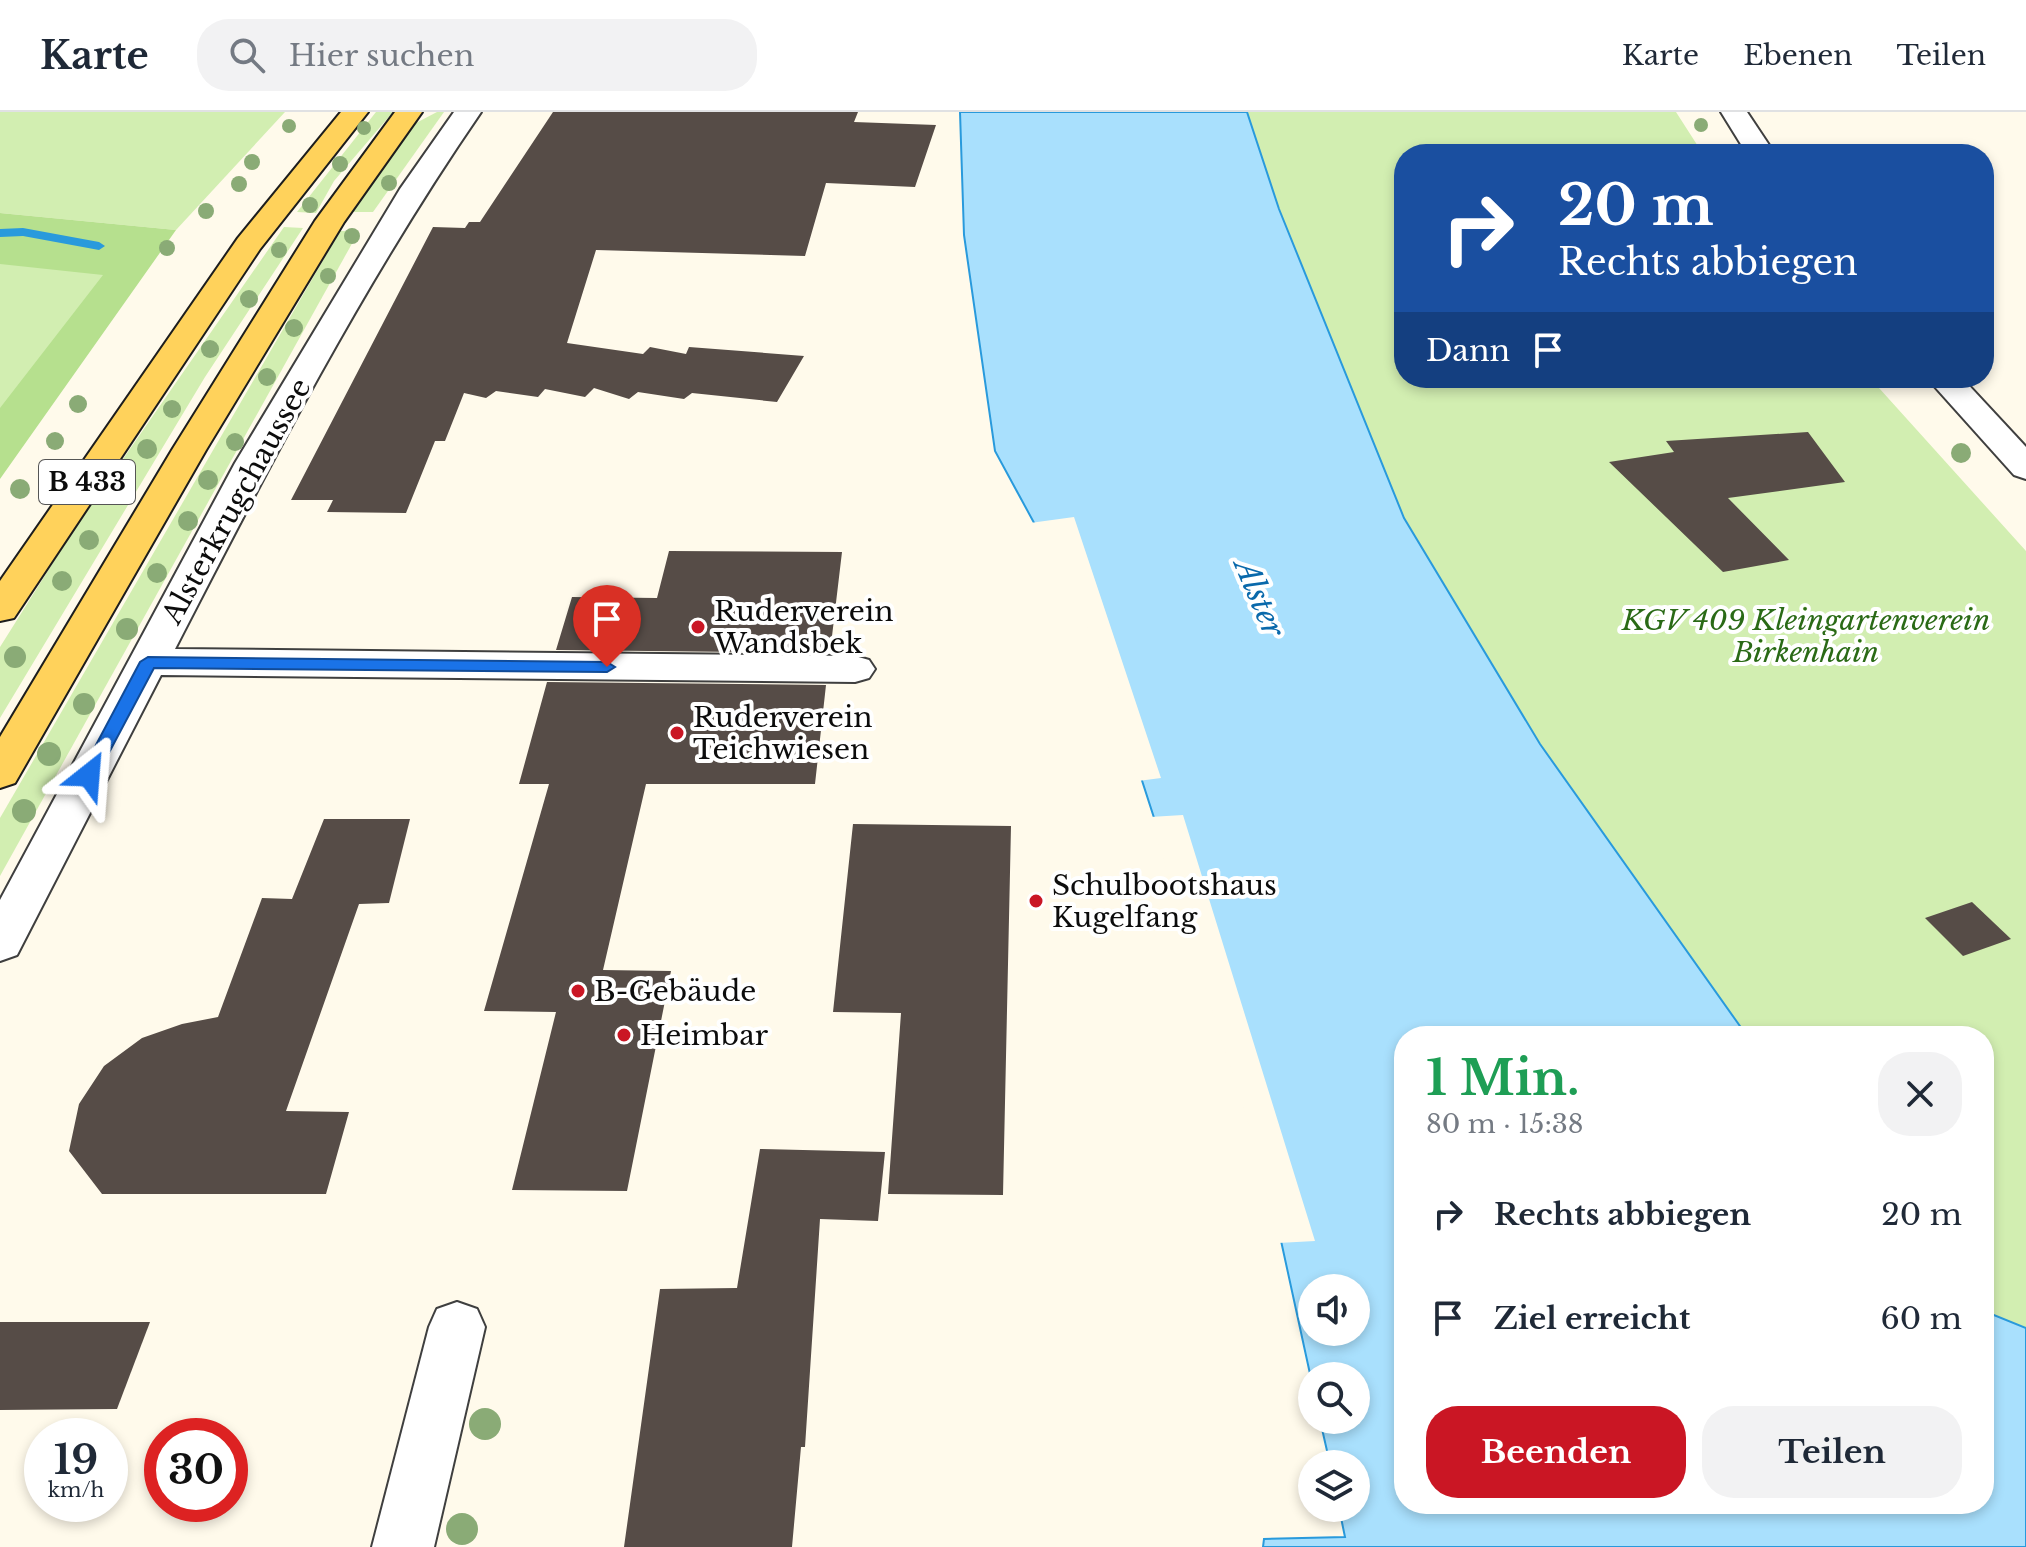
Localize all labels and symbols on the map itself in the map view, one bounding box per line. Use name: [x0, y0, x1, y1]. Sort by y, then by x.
street label: Alsterkrugchaussee: [154, 372, 319, 631]
road number: B 433: [39, 460, 135, 504]
water label: Alster: [1225, 550, 1293, 643]
pin: [573, 585, 641, 667]
place label: Ruderverein Wandsbek: [713, 594, 894, 661]
park label: KGV 409 Kleingartenverein Birkenhain: [1621, 603, 1990, 670]
marker: Ruderverein Wandsbek: [689, 618, 707, 636]
place label: Ruderverein Teichwiesen: [693, 700, 873, 767]
marker: Ruderverein Teichwiesen: [668, 724, 686, 742]
position arrow: [47, 733, 131, 817]
place label: Schulbootshaus Kugelfang: [1052, 868, 1277, 935]
marker: Schulbootshaus Kugelfang: [1027, 892, 1045, 910]
place label: B-Gebäude: [594, 974, 756, 1009]
marker: B-Gebäude: [569, 982, 587, 1000]
place label: Heimbar: [640, 1018, 769, 1053]
marker: Heimbar: [615, 1026, 633, 1044]
speed limit sign: 30: [144, 1418, 248, 1522]

